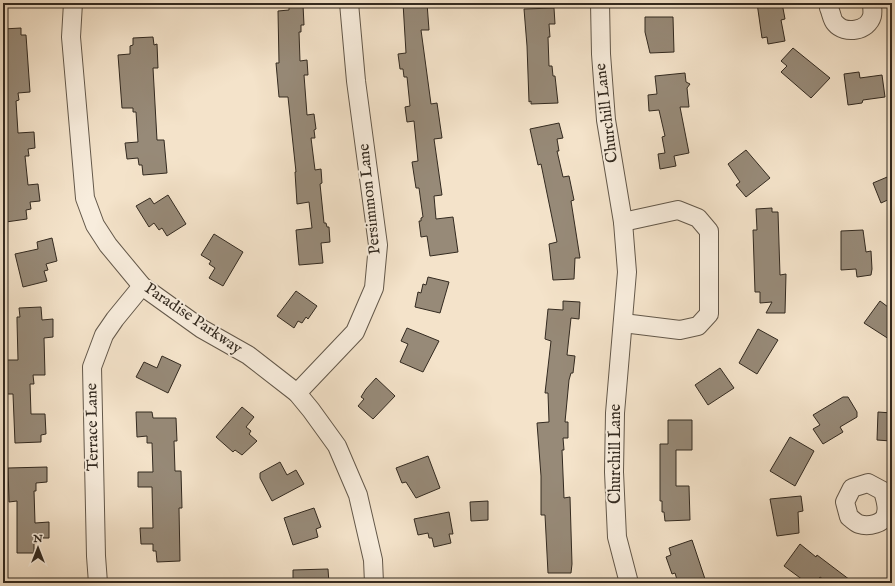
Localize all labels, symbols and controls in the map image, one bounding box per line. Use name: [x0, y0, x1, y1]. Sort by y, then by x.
street label: Churchill Lane: [591, 62, 623, 164]
street label: Persimmon Lane: [354, 142, 386, 256]
street label: Paradise Parkway: [140, 279, 246, 359]
street label: Terrace Lane: [82, 383, 104, 471]
street label: Churchill Lane: [606, 404, 626, 504]
north arrow: [18, 528, 58, 568]
text: N: [32, 532, 43, 546]

